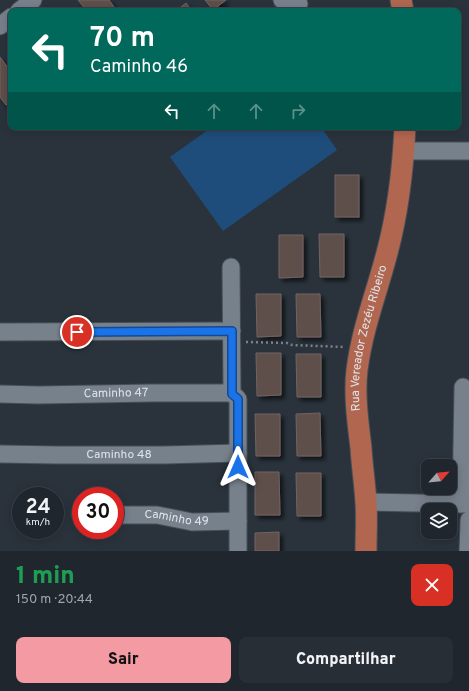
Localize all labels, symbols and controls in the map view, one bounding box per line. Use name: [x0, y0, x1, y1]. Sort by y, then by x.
text: 70 m: [90, 21, 155, 57]
icon: left: [24, 24, 76, 76]
text: Caminho 46: [90, 56, 188, 79]
icon: left: [161, 100, 183, 122]
icon: ahead: [203, 100, 225, 122]
icon: ahead: [245, 100, 267, 122]
icon: right: [287, 100, 309, 122]
street label: Rua Vereador Zezéu Ribeiro: [348, 263, 391, 412]
pin: [60, 315, 94, 349]
icon: arrive: [66, 321, 88, 343]
street label: Caminho 47: [84, 385, 148, 402]
position arrow: [217, 446, 259, 488]
street label: Caminho 48: [86, 447, 152, 463]
north arrow: [421, 459, 457, 495]
map controls: [421, 459, 457, 539]
speed limit sign: 30: [72, 487, 124, 539]
text: 24: [25, 495, 51, 521]
button: layers: [421, 503, 457, 539]
street label: Caminho 49: [144, 507, 209, 530]
text: km/h: [26, 516, 50, 529]
text: 1 min: [16, 562, 75, 592]
button: close: [411, 564, 453, 606]
text: 150 m · 20:44: [16, 592, 93, 608]
button: Sair: [16, 637, 231, 683]
button: Compartilhar: [239, 637, 453, 683]

